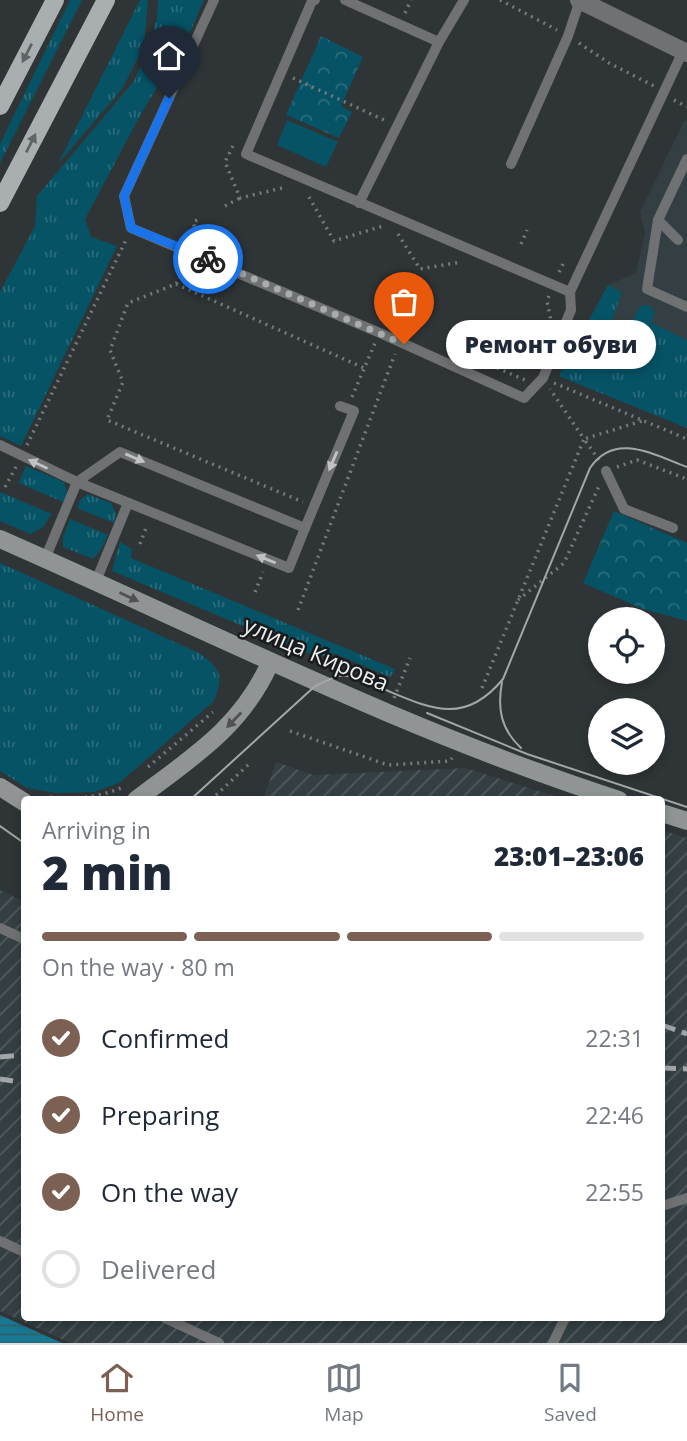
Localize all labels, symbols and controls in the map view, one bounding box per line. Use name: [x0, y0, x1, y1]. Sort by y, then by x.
pin: [139, 26, 199, 98]
icon: home: [150, 37, 188, 75]
one-way arrow: [22, 43, 33, 63]
one-way arrow: [26, 133, 37, 153]
courier: [173, 224, 243, 294]
icon: bike: [189, 240, 227, 278]
pin: [374, 272, 434, 344]
icon: bag: [385, 283, 423, 321]
callout: Ремонт обуви: [446, 320, 656, 368]
text: Ремонт обуви: [465, 328, 637, 360]
one-way arrow: [327, 450, 338, 471]
one-way arrow: [125, 452, 145, 464]
one-way arrow: [28, 458, 49, 469]
one-way arrow: [255, 553, 276, 564]
one-way arrow: [119, 591, 139, 603]
map controls: [588, 607, 665, 775]
button: locate: [588, 607, 665, 684]
street label: улица Кирова: [239, 608, 394, 698]
button: layers: [588, 698, 665, 775]
one-way arrow: [226, 712, 242, 728]
text: Arriving in: [42, 814, 151, 846]
text: 23:01–23:06: [494, 838, 644, 874]
text: 2 min: [42, 841, 173, 903]
text: On the way · 80 m: [42, 951, 235, 983]
icon: check: [42, 1019, 80, 1057]
text: Confirmed: [101, 1020, 229, 1056]
text: 22:31: [585, 1022, 644, 1054]
icon: check: [42, 1096, 80, 1134]
text: Preparing: [101, 1097, 219, 1133]
text: 22:46: [585, 1099, 644, 1131]
icon: check: [42, 1173, 80, 1211]
text: On the way: [101, 1174, 238, 1210]
text: 22:55: [585, 1176, 644, 1208]
text: Delivered: [101, 1251, 216, 1287]
tab: Home: [90, 1359, 144, 1427]
tab: Map: [324, 1359, 364, 1427]
tab: Saved: [544, 1359, 597, 1427]

